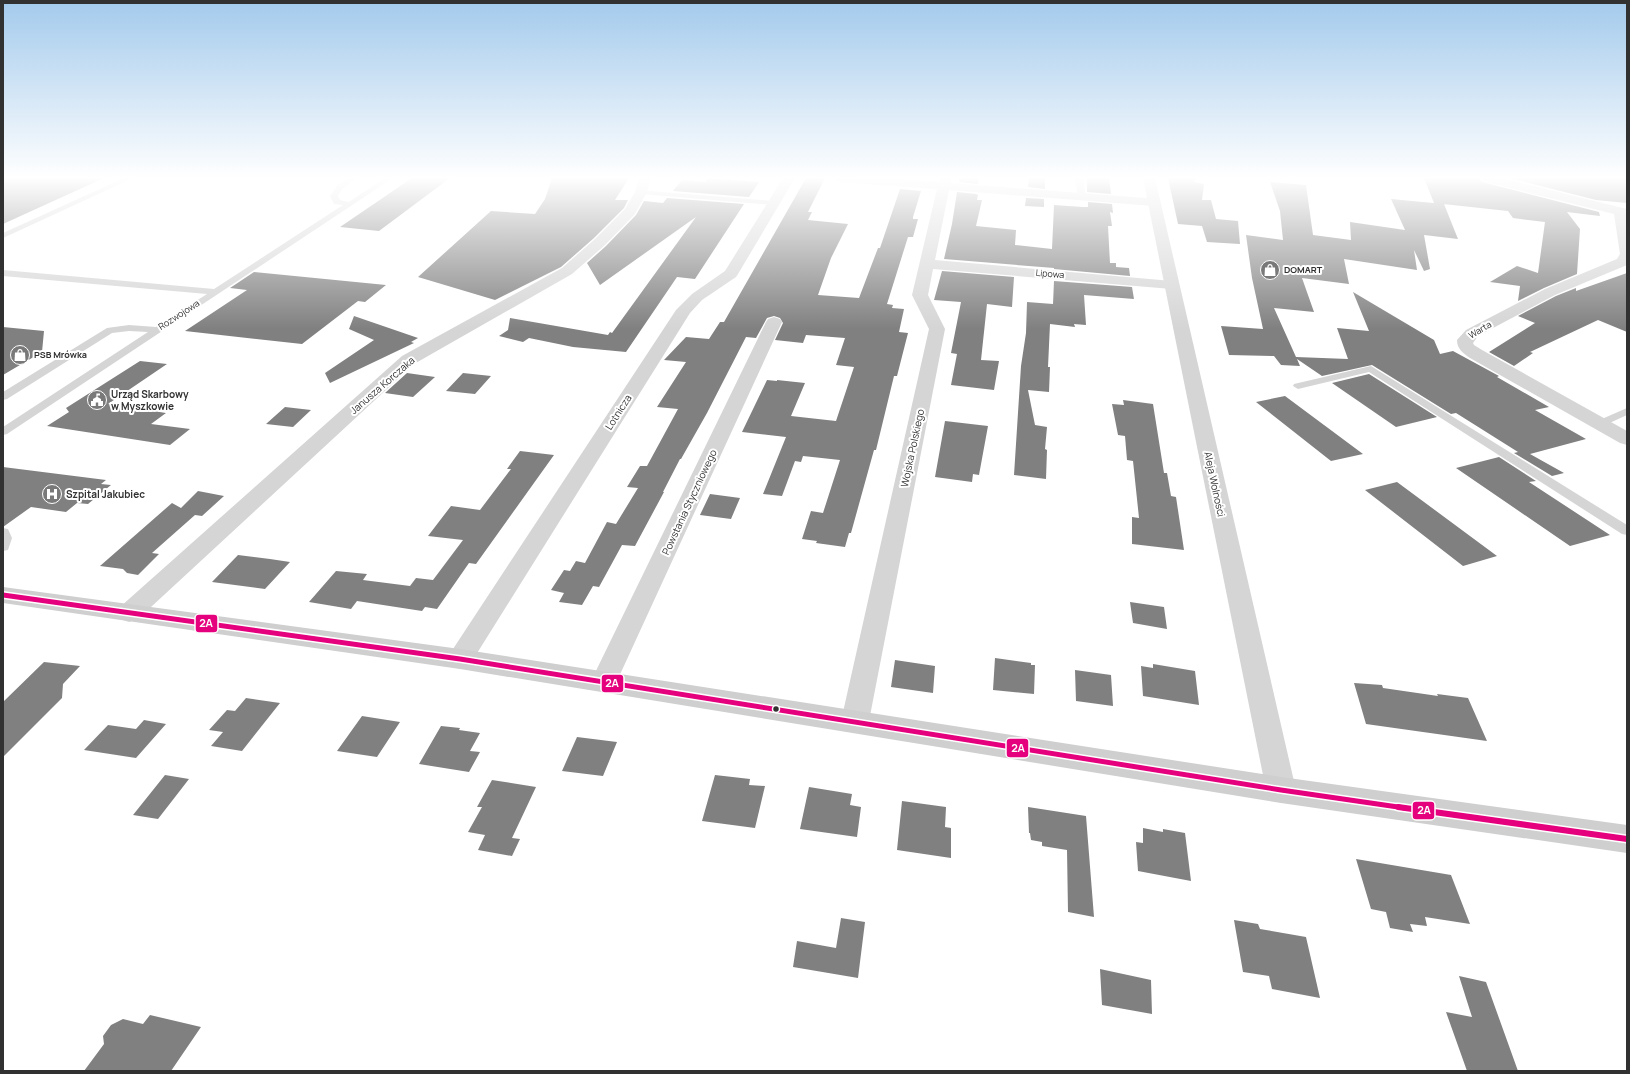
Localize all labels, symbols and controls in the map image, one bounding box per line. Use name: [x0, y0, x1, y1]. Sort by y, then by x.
shop icon: DOMART: [1259, 259, 1281, 281]
place label: DOMART: [1284, 263, 1323, 276]
street label: Lipowa: [1035, 266, 1065, 281]
street label: Rozwojowa: [156, 296, 202, 333]
street label: Warta: [1466, 318, 1494, 342]
shop icon: PSB Mrówka: [9, 344, 31, 366]
place label: PSB Mrówka: [34, 348, 87, 361]
street label: Janusza Korczaka: [347, 353, 417, 417]
place label: Urząd Skarbowy w Myszkowie: [111, 387, 189, 413]
public building icon: Urząd Skarbowy w Myszkowie: [86, 389, 108, 411]
street label: Lotnicza: [601, 392, 635, 432]
street label: Wojska Polskiego: [897, 408, 927, 488]
street label: Powstania Styczniowego: [658, 447, 720, 557]
street label: Aleja Wolności: [1201, 450, 1229, 518]
hospital icon: Szpital Jakubiec: [41, 483, 63, 505]
place label: Szpital Jakubiec: [66, 487, 145, 501]
line badge: 2A: [195, 614, 218, 633]
text: 2A: [199, 615, 213, 630]
line badge: 2A: [601, 674, 624, 693]
text: 2A: [605, 675, 619, 690]
unlabelled marker: [771, 704, 781, 714]
line badge: 2A: [1006, 738, 1029, 758]
text: 2A: [1011, 740, 1025, 755]
line badge: 2A: [1412, 801, 1435, 820]
text: 2A: [1417, 802, 1431, 817]

